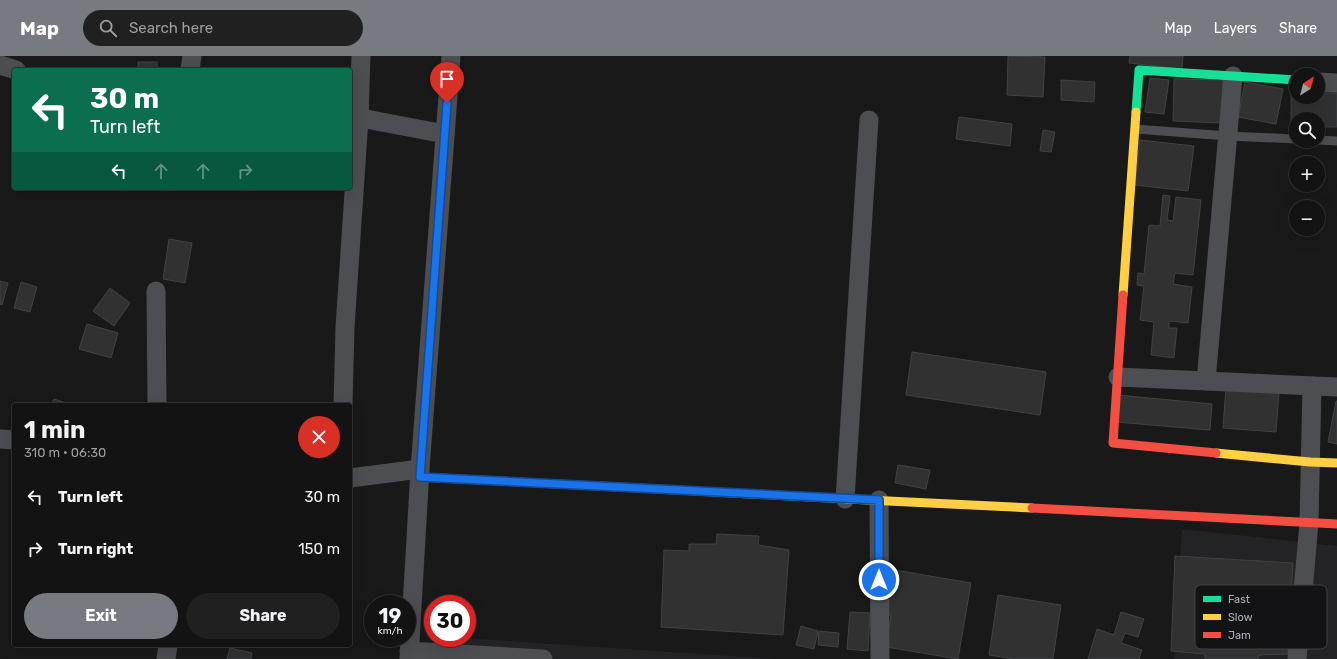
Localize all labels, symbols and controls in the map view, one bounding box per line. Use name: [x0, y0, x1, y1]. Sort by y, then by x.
search box: [83, 10, 363, 46]
text: Map: [20, 17, 59, 40]
icon: search: [97, 17, 119, 39]
text: Search here: [129, 19, 213, 37]
text: Map: [1165, 20, 1192, 37]
text: Layers: [1214, 20, 1257, 37]
text: Share: [1279, 20, 1317, 37]
pin: [430, 62, 464, 103]
icon: arrive: [436, 68, 458, 90]
north arrow: [1289, 68, 1325, 104]
map controls: [1289, 68, 1325, 236]
text: 30 m: [90, 82, 159, 115]
icon: left: [24, 84, 76, 136]
button: search: [1289, 112, 1325, 148]
text: Turn left: [90, 116, 160, 138]
button: +: [1289, 156, 1325, 192]
icon: left: [108, 160, 130, 182]
icon: ahead: [150, 160, 172, 182]
icon: ahead: [192, 160, 214, 182]
icon: right: [234, 160, 256, 182]
button: −: [1289, 200, 1325, 236]
text: 1 min: [24, 416, 85, 444]
button: close: [298, 416, 340, 458]
text: 310 m · 06:30: [24, 445, 106, 460]
icon: left: [24, 486, 46, 508]
text: Turn left: [58, 488, 123, 506]
text: 30 m: [304, 488, 340, 506]
icon: right: [24, 538, 46, 560]
text: Turn right: [58, 540, 133, 558]
text: 150 m: [298, 540, 340, 558]
position arrow: [858, 559, 900, 601]
legend: [1195, 585, 1327, 649]
button: Exit: [24, 593, 178, 639]
button: Share: [186, 593, 340, 639]
text: Fast: [1228, 593, 1251, 606]
speed limit sign: 30: [424, 595, 476, 647]
text: 19: [379, 604, 401, 628]
text: Slow: [1228, 611, 1253, 624]
text: km/h: [378, 625, 402, 637]
text: Jam: [1228, 629, 1251, 642]

